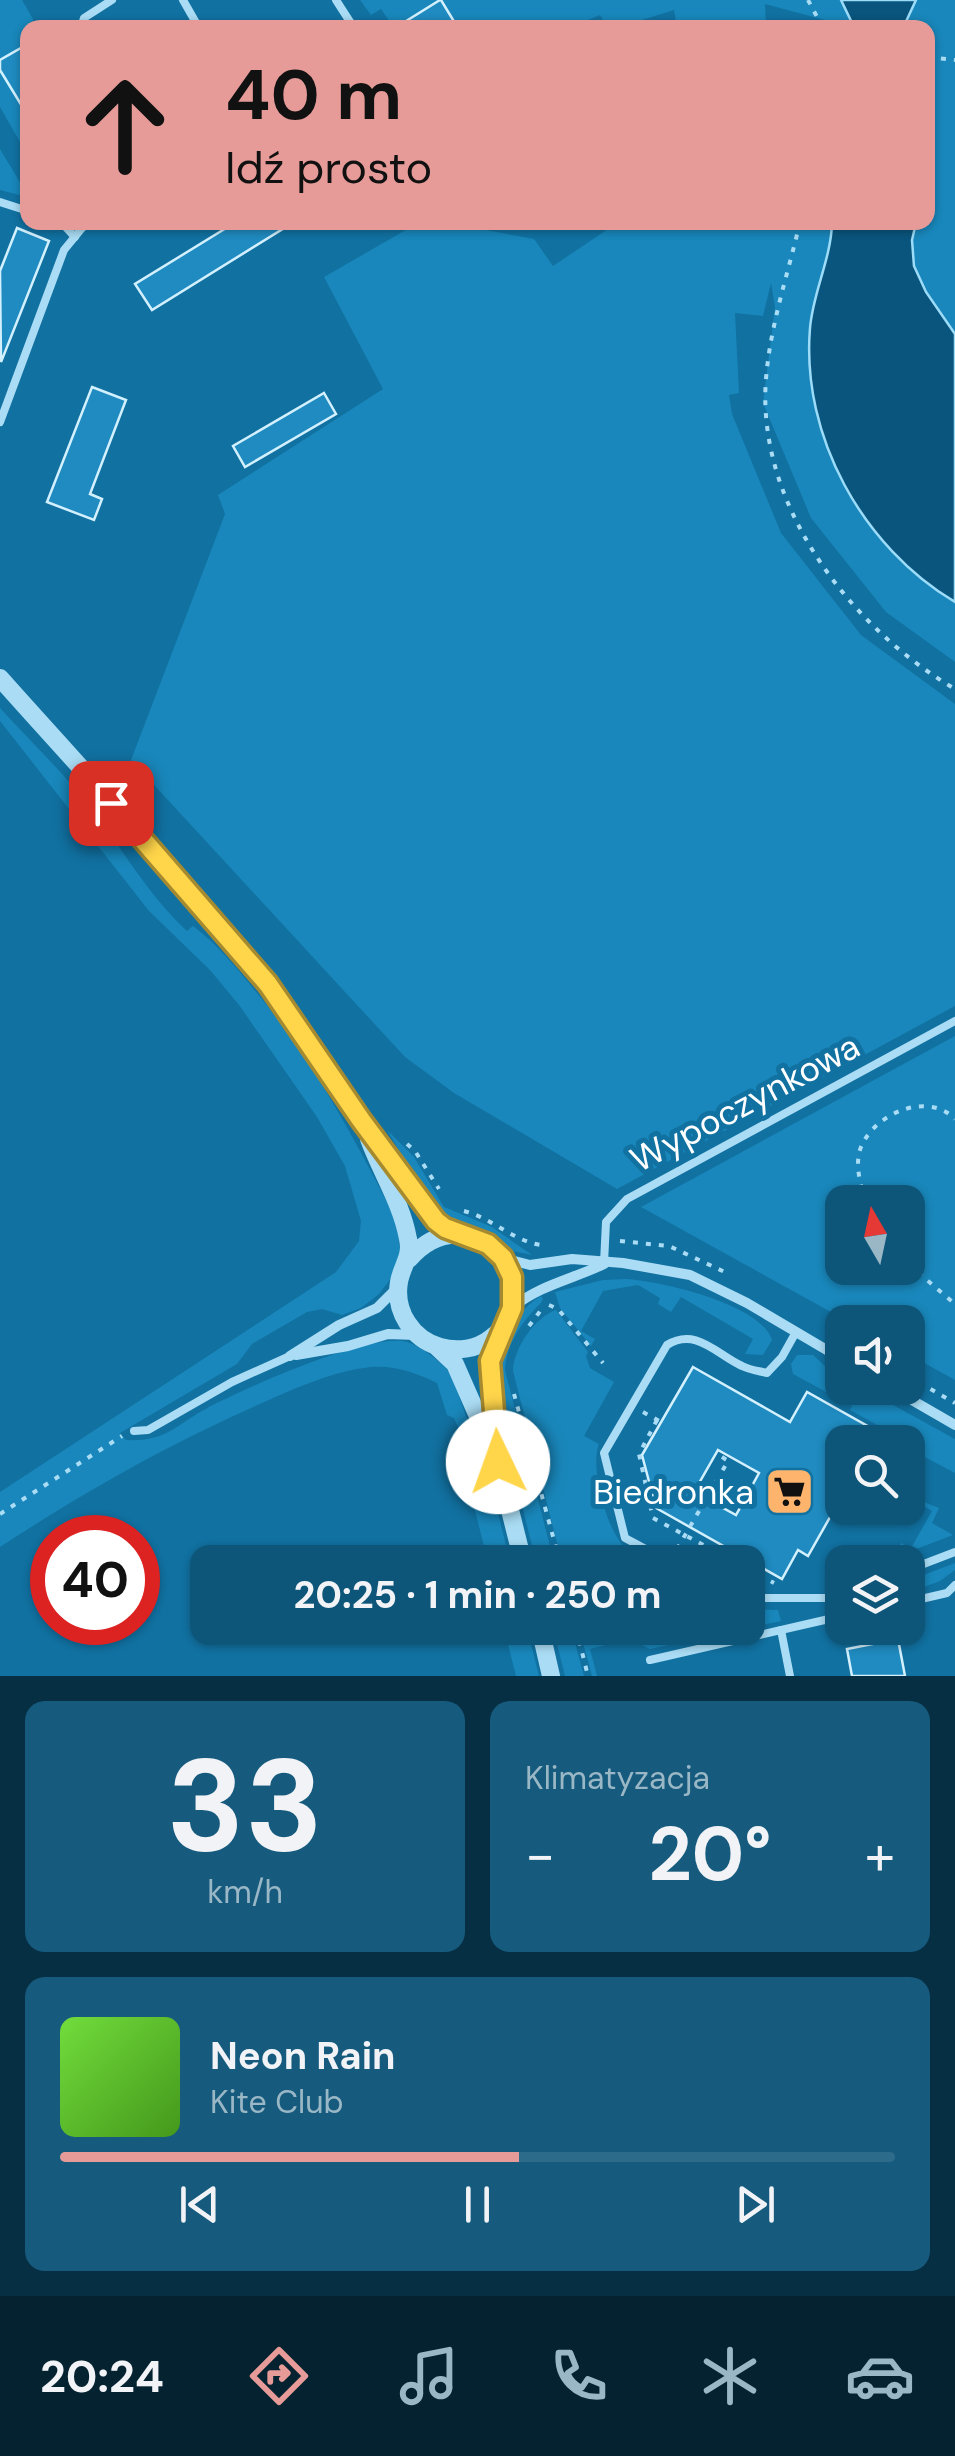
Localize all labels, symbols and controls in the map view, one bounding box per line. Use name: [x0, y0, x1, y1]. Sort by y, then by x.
text: 40 m: [225, 50, 402, 141]
icon: ahead: [60, 60, 190, 190]
text: Idź prosto: [225, 138, 432, 197]
pin: [69, 761, 154, 846]
icon: arrive: [84, 776, 139, 831]
street label: Wypoczynkowa: [622, 1023, 868, 1183]
north arrow: [825, 1185, 925, 1285]
map controls: [825, 1185, 925, 1645]
button: sound: [825, 1305, 925, 1405]
position arrow: [446, 1410, 550, 1514]
button: search: [825, 1425, 925, 1525]
supermarket icon: Biedronka: [763, 1466, 815, 1518]
place label: Biedronka: [593, 1469, 754, 1515]
speed limit sign: 40: [30, 1515, 160, 1645]
button: layers: [825, 1545, 925, 1645]
text: 20:25 · 1 min · 250 m: [294, 1570, 662, 1620]
text: 33: [167, 1721, 323, 1890]
text: Klimatyzacja: [525, 1757, 710, 1799]
text: 20°: [649, 1806, 772, 1903]
text: −: [525, 1819, 555, 1891]
text: +: [865, 1819, 895, 1891]
text: km/h: [207, 1871, 283, 1913]
text: Neon Rain: [210, 2031, 395, 2081]
text: Kite Club: [210, 2081, 344, 2123]
icon: previous: [172, 2177, 227, 2232]
icon: pause: [450, 2177, 505, 2232]
icon: next: [728, 2177, 783, 2232]
icon: directions: [244, 2341, 314, 2411]
icon: music: [394, 2341, 464, 2411]
icon: phone: [544, 2341, 614, 2411]
icon: climate: [695, 2341, 765, 2411]
icon: car: [845, 2341, 915, 2411]
text: 20:24: [40, 2347, 164, 2406]

